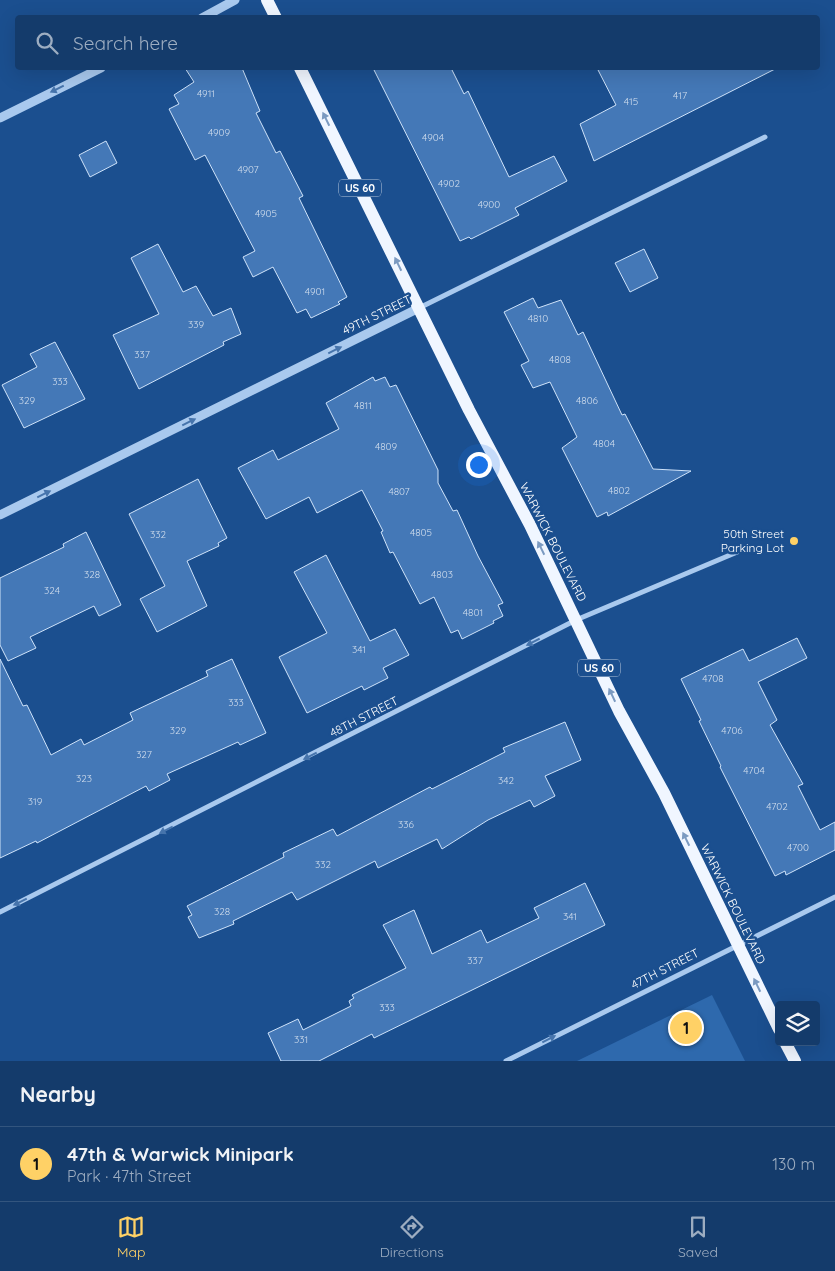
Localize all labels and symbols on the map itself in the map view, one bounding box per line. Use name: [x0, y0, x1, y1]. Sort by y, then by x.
one-way arrow: [50, 85, 65, 93]
house number: 4911: [197, 87, 215, 100]
house number: 417: [673, 89, 687, 102]
house number: 415: [624, 95, 638, 108]
one-way arrow: [322, 111, 330, 126]
house number: 4909: [208, 126, 231, 139]
house number: 4904: [422, 131, 444, 144]
house number: 4907: [237, 163, 259, 176]
house number: 4902: [438, 177, 461, 190]
road number: US 60: [339, 180, 381, 197]
house number: 4900: [478, 198, 500, 211]
house number: 4905: [255, 207, 277, 220]
one-way arrow: [393, 257, 401, 271]
house number: 4901: [305, 285, 325, 298]
street label: 49TH STREET: [340, 291, 414, 338]
house number: 4810: [528, 312, 548, 325]
house number: 339: [188, 318, 204, 331]
one-way arrow: [328, 346, 342, 354]
house number: 337: [134, 348, 150, 361]
house number: 4808: [549, 353, 571, 366]
house number: 333: [52, 375, 68, 388]
house number: 329: [19, 394, 36, 407]
house number: 4806: [576, 394, 599, 407]
house number: 4811: [354, 399, 372, 412]
one-way arrow: [182, 418, 197, 426]
house number: 4804: [593, 437, 615, 450]
house number: 4809: [375, 440, 398, 453]
your location: [466, 452, 492, 478]
street label: WARWICK BOULEVARD: [517, 480, 590, 604]
house number: 4802: [608, 484, 631, 497]
house number: 4807: [388, 485, 410, 498]
one-way arrow: [37, 490, 51, 498]
house number: 4805: [410, 526, 432, 539]
place label: 50th Street Parking Lot: [721, 526, 784, 555]
house number: 332: [150, 528, 166, 541]
marker: 50th Street Parking Lot: [788, 535, 800, 547]
one-way arrow: [537, 541, 545, 555]
house number: 328: [84, 568, 100, 581]
house number: 4803: [431, 568, 453, 581]
house number: 324: [44, 584, 60, 597]
house number: 4801: [463, 606, 483, 619]
one-way arrow: [526, 638, 540, 646]
house number: 341: [352, 643, 366, 656]
road number: US 60: [578, 660, 620, 676]
house number: 4708: [702, 672, 724, 685]
one-way arrow: [607, 688, 615, 702]
street label: 48TH STREET: [327, 693, 401, 740]
house number: 333: [228, 696, 244, 709]
house number: 329: [170, 724, 187, 737]
house number: 4706: [721, 724, 743, 737]
house number: 327: [136, 748, 152, 761]
one-way arrow: [303, 752, 318, 760]
house number: 4704: [743, 764, 765, 777]
house number: 323: [76, 772, 92, 785]
house number: 342: [498, 774, 514, 787]
house number: 319: [28, 795, 43, 808]
house number: 4702: [766, 800, 788, 813]
house number: 336: [398, 818, 415, 831]
one-way arrow: [159, 826, 173, 834]
one-way arrow: [682, 832, 690, 846]
street label: WARWICK BOULEVARD: [698, 841, 769, 967]
house number: 4700: [787, 841, 809, 854]
house number: 332: [315, 858, 331, 871]
one-way arrow: [13, 898, 27, 906]
house number: 328: [214, 905, 230, 918]
house number: 341: [563, 910, 577, 923]
street label: 47TH STREET: [628, 945, 701, 992]
house number: 337: [467, 954, 483, 967]
one-way arrow: [753, 978, 761, 993]
house number: 333: [379, 1001, 395, 1014]
pin: 1: [670, 1009, 702, 1047]
house number: 331: [294, 1033, 308, 1046]
one-way arrow: [542, 1035, 557, 1043]

